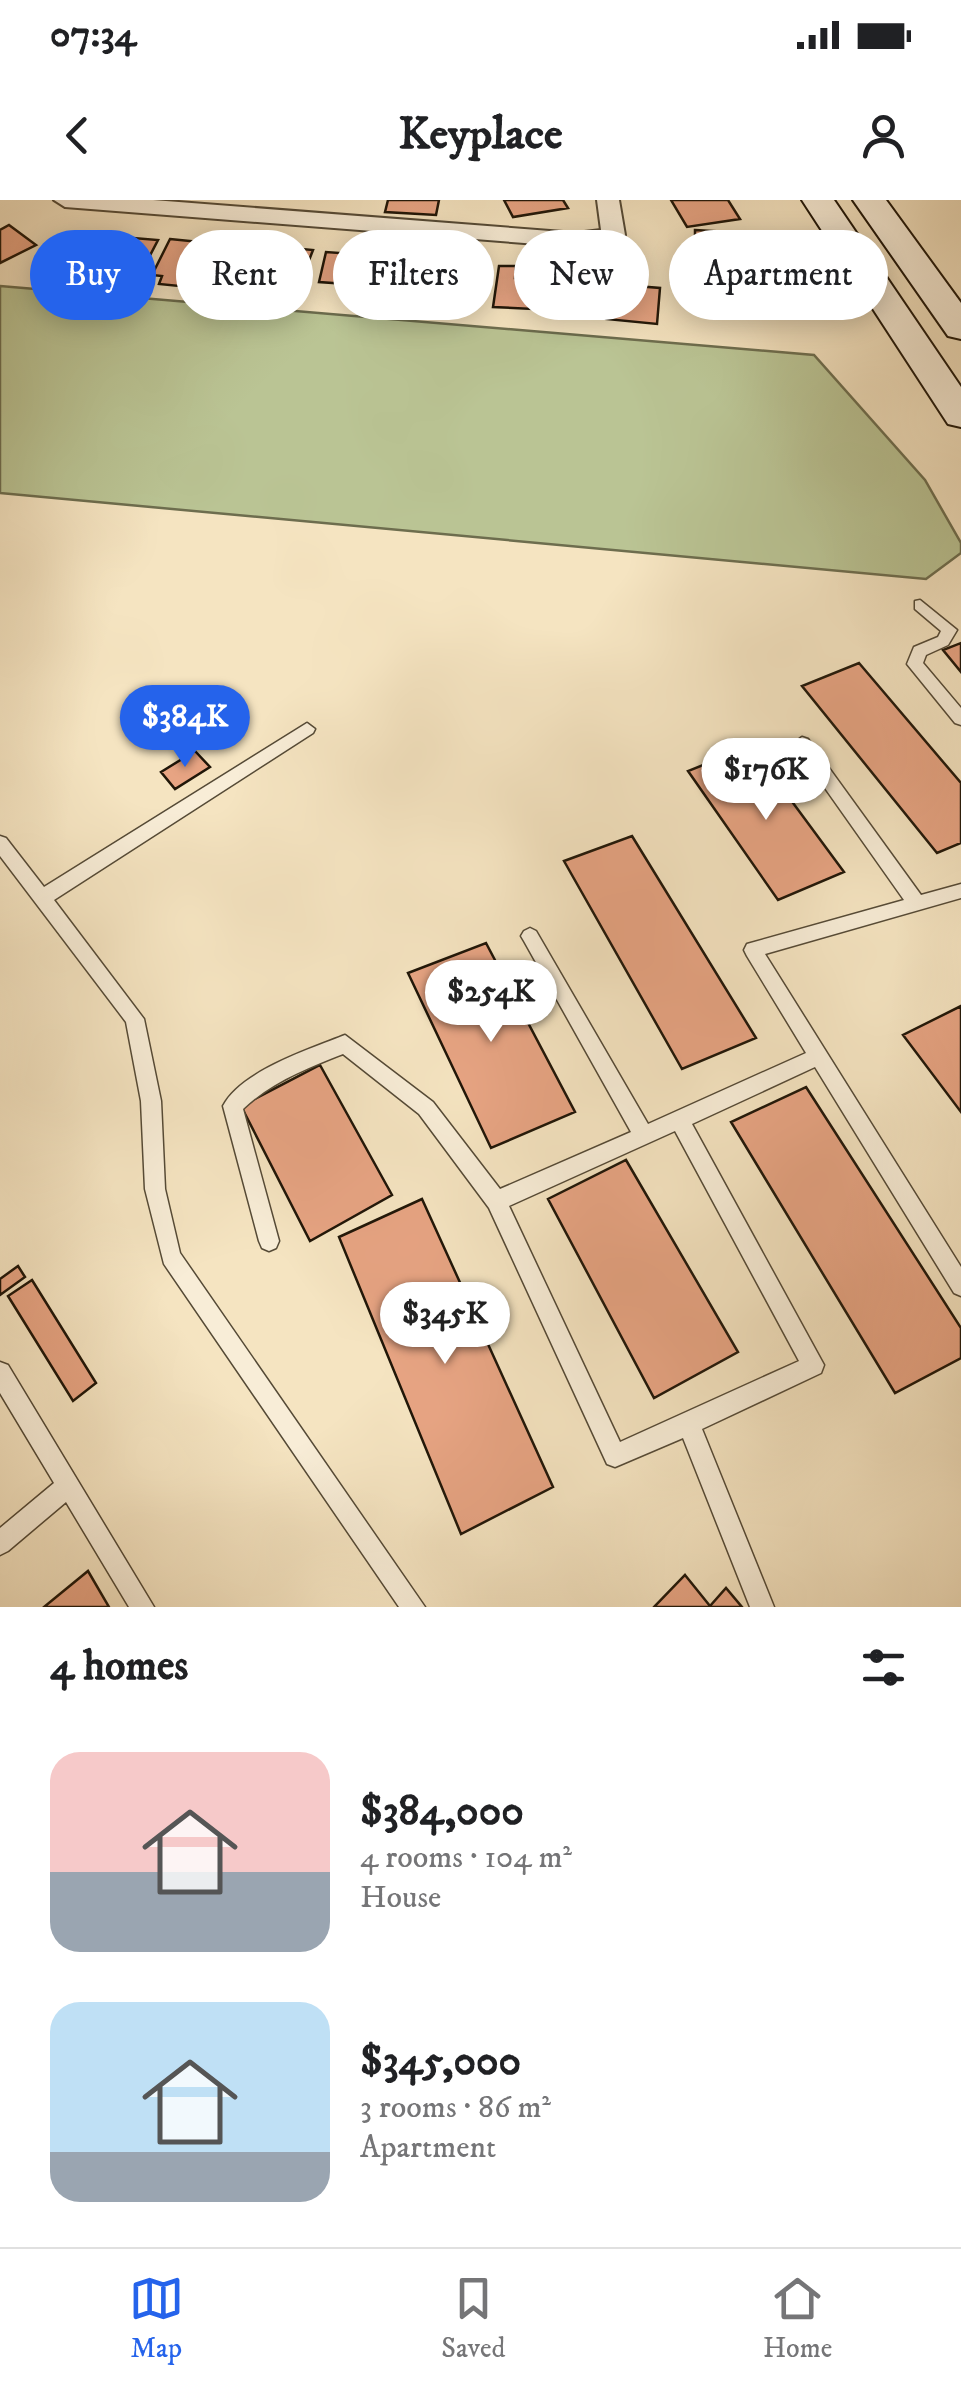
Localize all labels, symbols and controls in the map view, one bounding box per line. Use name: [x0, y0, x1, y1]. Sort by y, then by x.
text: 07:34: [50, 11, 136, 59]
text: Keyplace: [398, 107, 563, 163]
icon: back: [50, 108, 105, 163]
icon: person: [856, 108, 911, 163]
chip: Buy: [30, 230, 156, 320]
chip: Rent: [176, 230, 313, 320]
chip: Filters: [333, 230, 494, 320]
chip: New: [514, 230, 649, 320]
chip: Apartment: [669, 230, 888, 320]
pin: $384K: [115, 685, 255, 770]
text: $384K: [142, 697, 228, 737]
pin: $176K: [696, 738, 836, 823]
text: $176K: [723, 750, 809, 790]
pin: $254K: [421, 960, 561, 1045]
text: $254K: [447, 972, 535, 1012]
pin: $345K: [375, 1282, 515, 1367]
text: $345K: [402, 1294, 488, 1334]
icon: filters: [856, 1640, 911, 1695]
text: 4 homes: [50, 1641, 188, 1693]
text: $384,000: [360, 1786, 524, 1838]
icon: home: [130, 1792, 250, 1912]
text: 4 rooms · 104 m²: [360, 1838, 572, 1878]
text: House: [360, 1878, 441, 1918]
text: $345,000: [360, 2036, 521, 2088]
icon: home: [130, 2042, 250, 2162]
text: 3 rooms · 86 m²: [360, 2088, 551, 2128]
text: Apartment: [360, 2128, 496, 2168]
tab: Map: [129, 2271, 184, 2366]
tab: Saved: [441, 2271, 506, 2366]
tab: Home: [763, 2271, 832, 2366]

